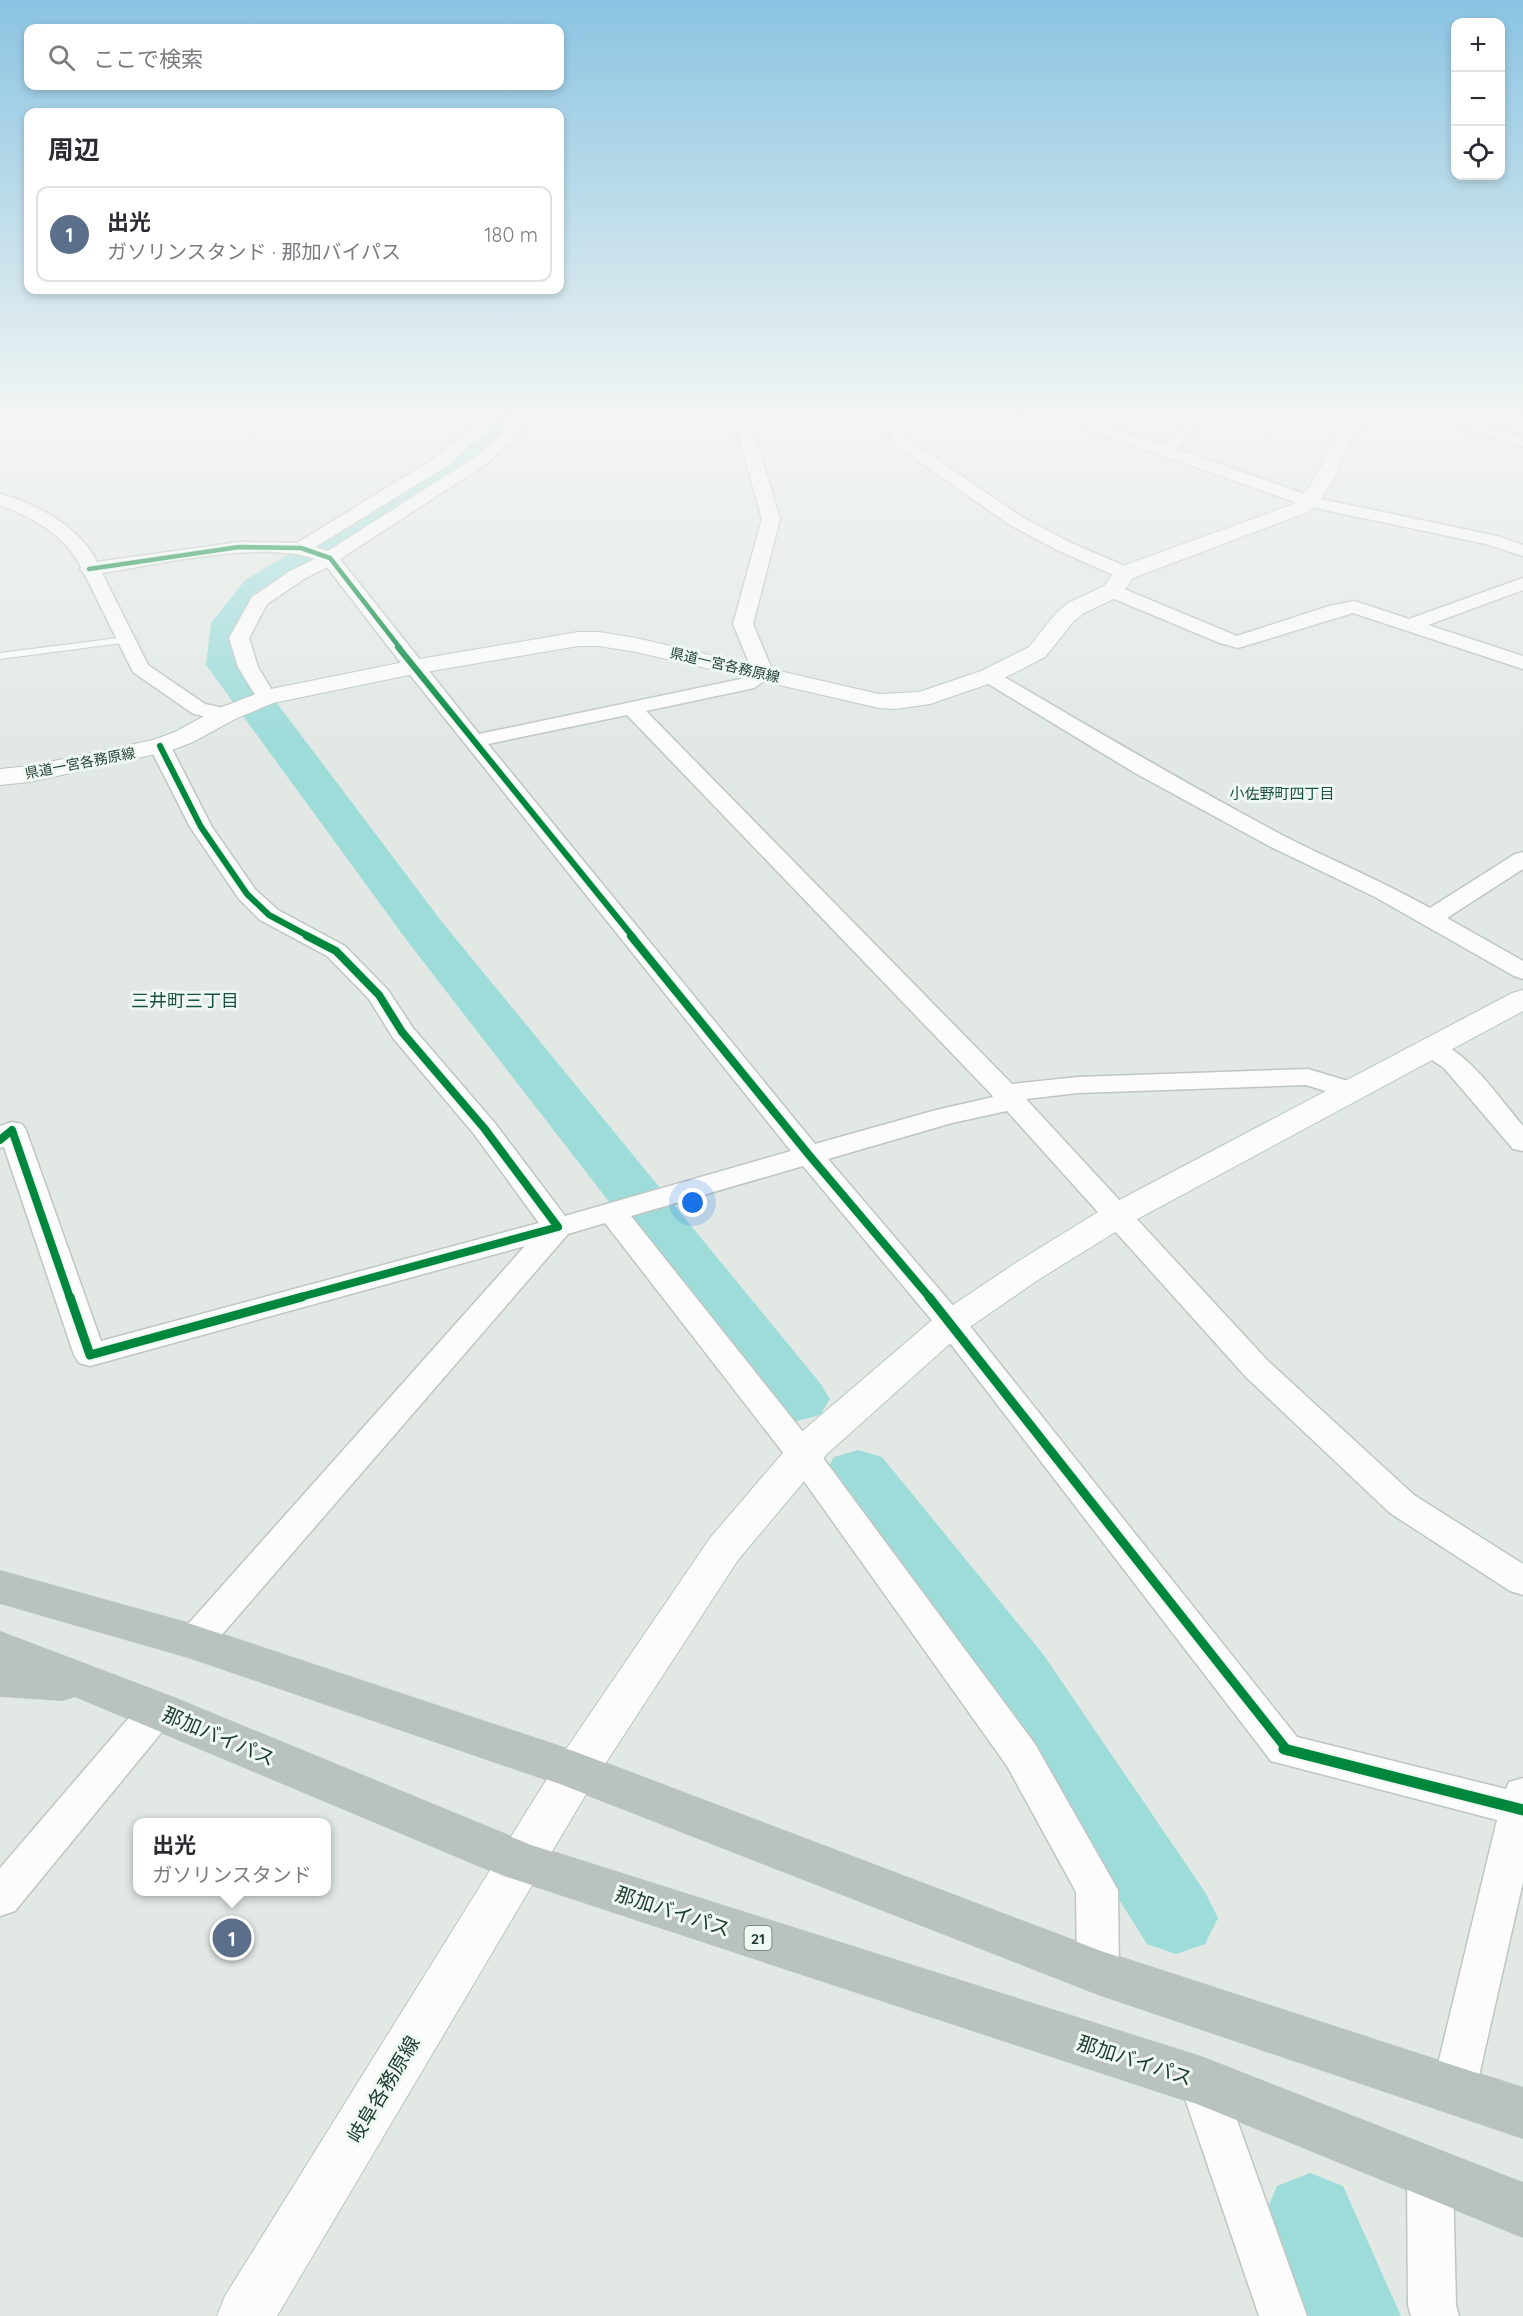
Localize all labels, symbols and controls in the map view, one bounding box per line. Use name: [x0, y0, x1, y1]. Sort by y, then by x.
map controls: [1451, 18, 1505, 180]
button: +: [1451, 18, 1505, 72]
search box: [24, 24, 564, 90]
icon: search: [45, 41, 78, 74]
text: ここで検索: [93, 45, 203, 73]
button: −: [1451, 72, 1505, 126]
button: locate: [1451, 126, 1505, 180]
text: 周辺: [48, 133, 100, 166]
text: 出光: [107, 208, 151, 236]
text: 1: [66, 222, 73, 247]
text: 180 m: [484, 222, 538, 247]
text: ガソリンスタンド · 那加バイパス: [107, 239, 401, 264]
street label: 県道一宮各務原線: [668, 644, 782, 686]
street label: 県道一宮各務原線: [23, 743, 137, 783]
district label: 小佐野町四丁目: [1229, 784, 1335, 803]
district label: 三井町三丁目: [131, 989, 239, 1012]
your location: [678, 1188, 707, 1217]
street label: 那加バイパス: [159, 1701, 279, 1771]
popup: [133, 1818, 331, 1896]
text: 出光: [152, 1831, 196, 1859]
text: ガソリンスタンド: [152, 1862, 312, 1887]
street label: 那加バイパス: [612, 1881, 734, 1941]
pin: 1: [212, 1916, 252, 1960]
road number: 21: [744, 1926, 771, 1950]
street label: 那加バイパス: [1074, 2030, 1196, 2090]
street label: 岐阜各務原線: [341, 2031, 425, 2147]

